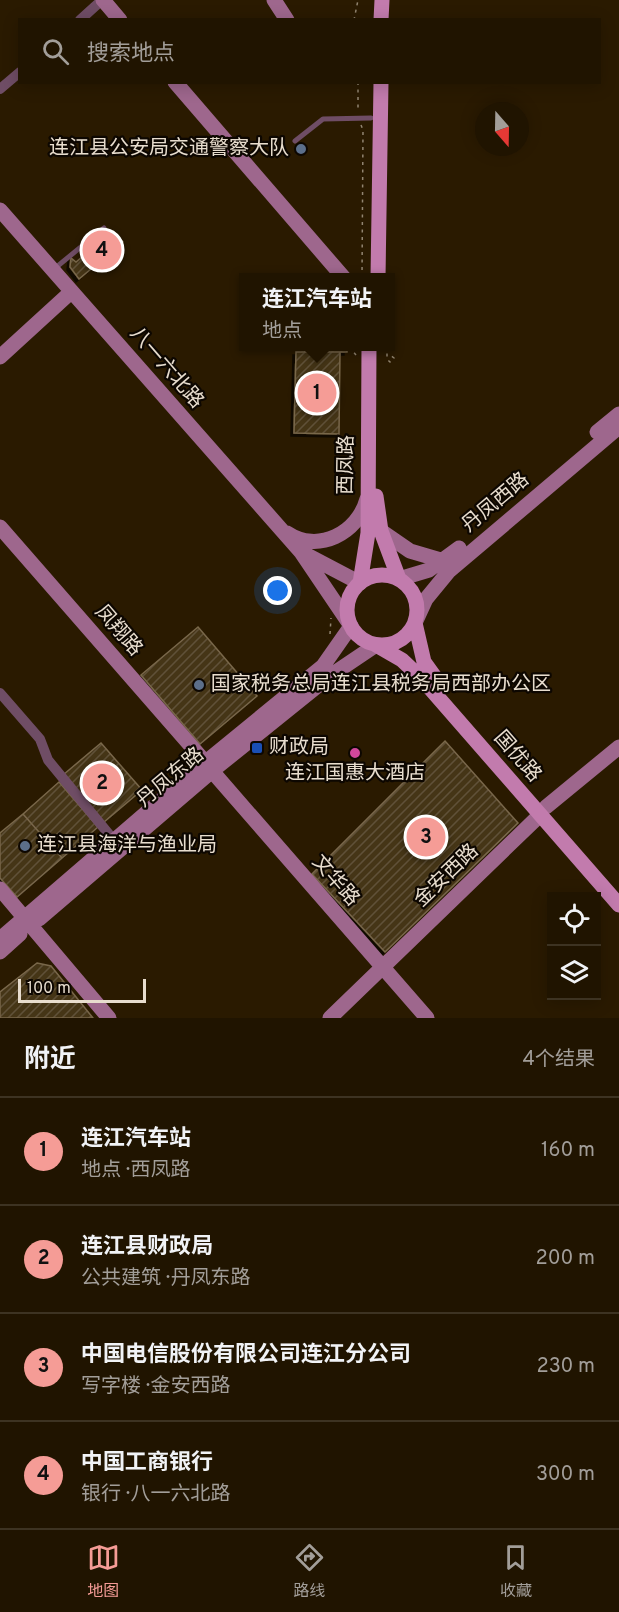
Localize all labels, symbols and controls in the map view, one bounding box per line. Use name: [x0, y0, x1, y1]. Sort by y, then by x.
search box: [18, 18, 601, 84]
icon: search: [39, 35, 72, 68]
text: 搜索地点: [87, 41, 175, 68]
north arrow: [475, 102, 529, 156]
place label: 连江县公安局交通警察大队: [49, 136, 289, 162]
marker: 连江县公安局交通警察大队: [294, 142, 308, 156]
pin: 4: [82, 228, 122, 272]
popup: [239, 273, 395, 351]
text: 连江汽车站: [262, 287, 372, 314]
text: 地点: [262, 319, 302, 345]
street label: 八一六北路: [123, 322, 209, 414]
pin: 1: [298, 370, 336, 416]
street label: 西凤路: [333, 435, 361, 495]
street label: 丹凤西路: [457, 467, 535, 539]
your location: [263, 576, 292, 605]
street label: 凤翔路: [89, 600, 147, 662]
place label: 国家税务总局连江县税务局西部办公区: [211, 672, 551, 698]
marker: 国家税务总局连江县税务局西部办公区: [192, 678, 206, 692]
street label: 国优路: [488, 726, 546, 788]
place label: 财政局: [269, 735, 329, 761]
marker: 财政局: [250, 741, 264, 755]
street label: 丹凤东路: [132, 742, 210, 814]
marker: 连江国惠大酒店: [348, 746, 362, 760]
pin: 2: [82, 760, 122, 806]
place label: 连江国惠大酒店: [285, 761, 425, 787]
pin: 3: [406, 814, 446, 860]
place label: 连江县海洋与渔业局: [37, 833, 217, 859]
marker: 连江县海洋与渔业局: [18, 839, 32, 853]
street label: 金安西路: [409, 839, 485, 913]
street label: 文华路: [306, 850, 364, 912]
map controls: [547, 892, 601, 1000]
button: locate: [547, 892, 601, 946]
button: layers: [547, 946, 601, 1000]
scale bar: [18, 976, 146, 1004]
text: 100 m: [27, 979, 71, 999]
text: 附近: [24, 1044, 76, 1077]
text: 4个结果: [523, 1047, 595, 1073]
text: 连江汽车站: [81, 1126, 191, 1153]
text: 1: [40, 1138, 48, 1164]
text: 160 m: [541, 1138, 595, 1164]
text: 地点 · 西凤路: [81, 1158, 190, 1184]
text: 连江县财政局: [81, 1234, 213, 1261]
text: 2: [37, 1246, 50, 1272]
text: 200 m: [536, 1246, 595, 1272]
text: 公共建筑 · 丹凤东路: [81, 1266, 250, 1292]
text: 中国电信股份有限公司连江分公司: [81, 1342, 411, 1369]
text: 3: [38, 1354, 50, 1380]
text: 230 m: [536, 1354, 595, 1380]
text: 写字楼 · 金安西路: [81, 1374, 230, 1400]
text: 中国工商银行: [81, 1450, 213, 1477]
text: 4: [37, 1462, 50, 1488]
text: 300 m: [536, 1462, 595, 1488]
text: 银行 · 八一六北路: [81, 1482, 230, 1508]
tab: 地图: [87, 1541, 120, 1602]
tab: 路线: [293, 1541, 326, 1602]
tab: 收藏: [499, 1541, 532, 1602]

